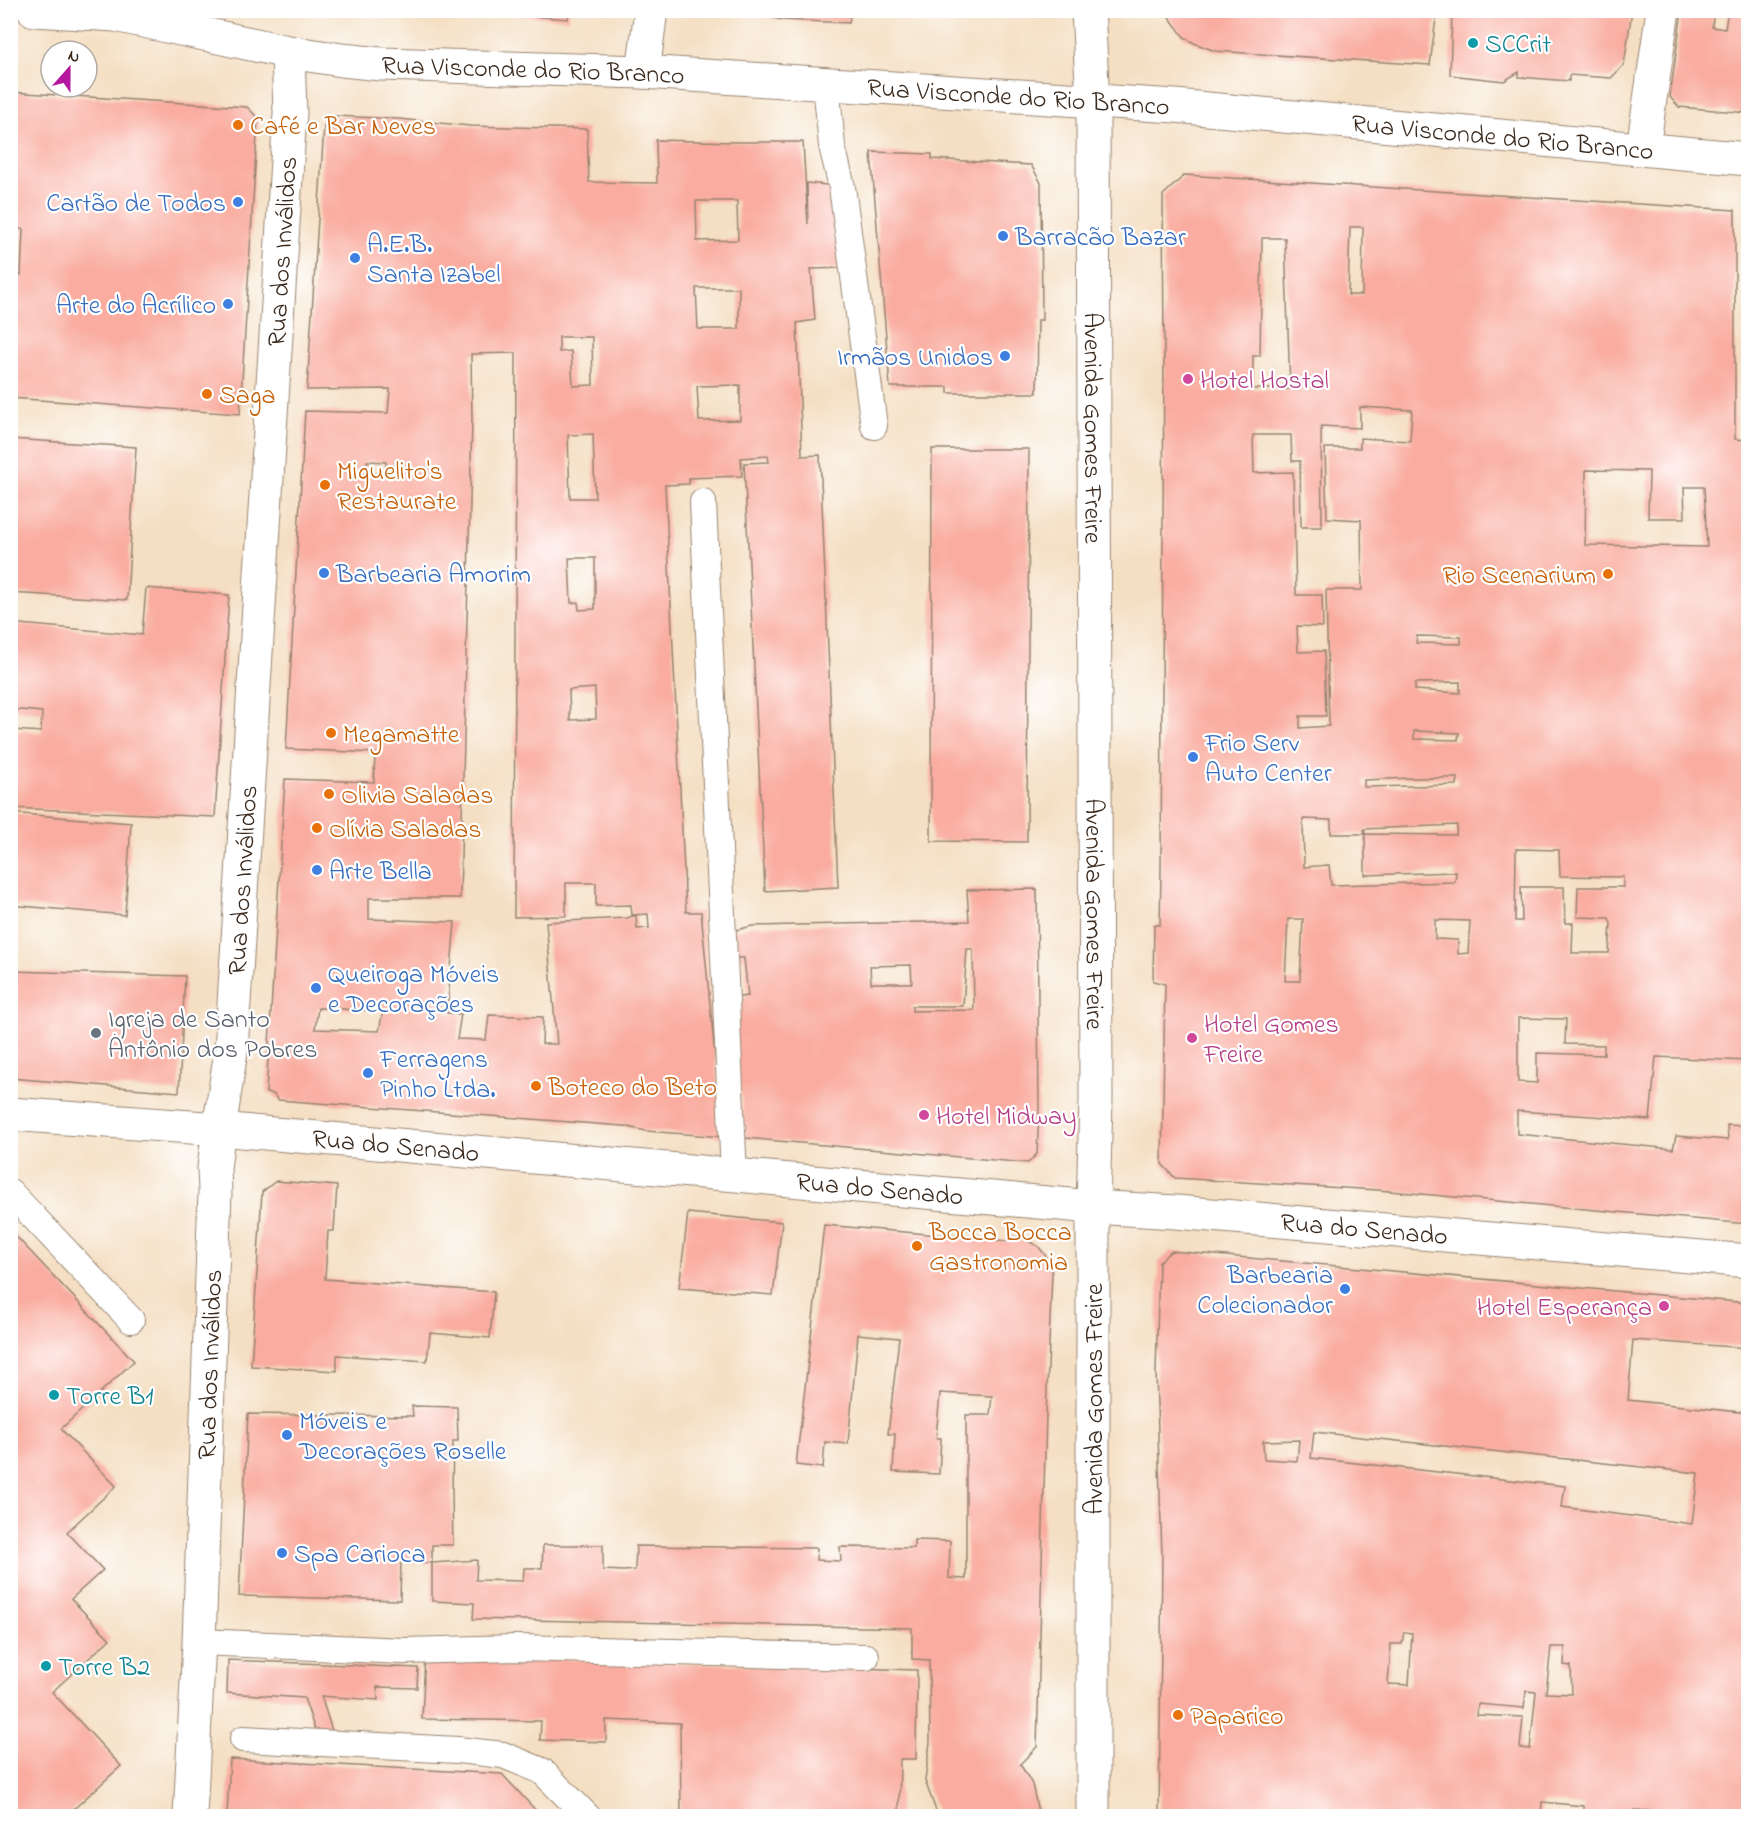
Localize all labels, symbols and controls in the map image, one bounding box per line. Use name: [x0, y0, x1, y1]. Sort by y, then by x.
place label: SCCrit: [1485, 27, 1551, 65]
marker: SCCrit: [1466, 36, 1480, 50]
north arrow: [39, 39, 99, 99]
text: N: [64, 44, 83, 70]
street label: Rua Visconde do Rio Branco: [381, 48, 686, 97]
street label: Rua Visconde do Rio Branco: [866, 70, 1171, 128]
street label: Rua Visconde do Rio Branco: [1350, 106, 1655, 172]
place label: Café e Bar Neves: [250, 109, 436, 147]
marker: Café e Bar Neves: [231, 118, 245, 132]
street label: Rua dos Inválidos: [259, 155, 309, 348]
place label: Cartão de Todos: [46, 186, 226, 224]
marker: Cartão de Todos: [231, 195, 245, 209]
place label: Barracão Bazar: [1014, 220, 1187, 258]
place label: A.E.B. Santa Izabel: [367, 227, 501, 295]
marker: Barracão Bazar: [996, 229, 1010, 243]
marker: A.E.B. Santa Izabel: [348, 251, 362, 265]
place label: Arte do Acrílico: [56, 288, 216, 326]
marker: Arte do Acrílico: [221, 297, 235, 311]
street label: Avenida Gomes Freire: [1072, 312, 1110, 544]
place label: Irmãos Unidos: [837, 340, 993, 378]
marker: Irmãos Unidos: [998, 349, 1012, 363]
place label: Hotel Hostal: [1200, 363, 1329, 401]
marker: Hotel Hostal: [1181, 372, 1195, 386]
place label: Saga: [219, 378, 275, 416]
marker: Saga: [200, 387, 214, 401]
place label: Miguelito's Restaurate: [337, 454, 457, 522]
marker: Miguelito's Restaurate: [318, 478, 332, 492]
place label: Barbearia Amorim: [335, 557, 531, 595]
place label: Rio Scenarium: [1442, 558, 1596, 596]
marker: Barbearia Amorim: [317, 566, 331, 580]
marker: Rio Scenarium: [1601, 567, 1615, 581]
place label: Megamatte: [343, 717, 460, 755]
marker: Megamatte: [324, 726, 338, 740]
place label: Frio Serv Auto Center: [1204, 726, 1333, 794]
marker: Frio Serv Auto Center: [1186, 750, 1200, 764]
place label: Olivia Saladas: [341, 778, 493, 816]
street label: Rua dos Inválidos: [220, 784, 270, 976]
marker: Olivia Saladas: [322, 787, 336, 801]
street label: Avenida Gomes Freire: [1073, 798, 1112, 1030]
place label: Olívia Saladas: [329, 812, 481, 850]
marker: Olívia Saladas: [310, 821, 324, 835]
place label: Arte Bella: [329, 854, 432, 892]
marker: Arte Bella: [310, 863, 324, 877]
place label: Queiroga Móveis e Decorações: [328, 957, 499, 1025]
marker: Queiroga Móveis e Decorações: [309, 981, 323, 995]
place label: Igreja de Santo Antônio dos Pobres: [108, 1002, 317, 1070]
place label: Hotel Gomes Freire: [1203, 1007, 1339, 1075]
marker: Igreja de Santo Antônio dos Pobres: [89, 1026, 103, 1040]
marker: Hotel Gomes Freire: [1185, 1031, 1199, 1045]
place label: Ferragens Pinho Ltda.: [379, 1042, 496, 1110]
marker: Ferragens Pinho Ltda.: [361, 1066, 375, 1080]
place label: Boteco do Beto: [547, 1070, 717, 1108]
marker: Boteco do Beto: [529, 1079, 543, 1093]
place label: Hotel Midway: [936, 1099, 1077, 1137]
marker: Hotel Midway: [917, 1108, 931, 1122]
street label: Rua do Senado: [310, 1121, 481, 1174]
street label: Rua do Senado: [794, 1165, 965, 1217]
street label: Rua do Senado: [1279, 1205, 1449, 1257]
place label: Bocca Bocca Gastronomia: [928, 1215, 1072, 1283]
marker: Bocca Bocca Gastronomia: [910, 1239, 924, 1253]
place label: Barbearia Colecionador: [1197, 1258, 1334, 1326]
street label: Rua dos Inválidos: [189, 1269, 234, 1460]
marker: Barbearia Colecionador: [1338, 1282, 1352, 1296]
street label: Avenida Gomes Freire: [1077, 1283, 1115, 1515]
place label: Hotel Esperança: [1477, 1290, 1652, 1328]
marker: Hotel Esperança: [1657, 1299, 1671, 1313]
place label: Torre B1: [66, 1379, 153, 1417]
marker: Torre B1: [47, 1388, 61, 1402]
place label: Móveis e Decorações Roselle: [298, 1404, 507, 1472]
marker: Móveis e Decorações Roselle: [280, 1428, 294, 1442]
place label: Spa Carioca: [294, 1537, 426, 1575]
marker: Spa Carioca: [275, 1546, 289, 1560]
place label: Torre B2: [58, 1650, 150, 1688]
marker: Torre B2: [39, 1659, 53, 1673]
place label: Paparico: [1190, 1699, 1284, 1737]
marker: Paparico: [1171, 1708, 1185, 1722]

